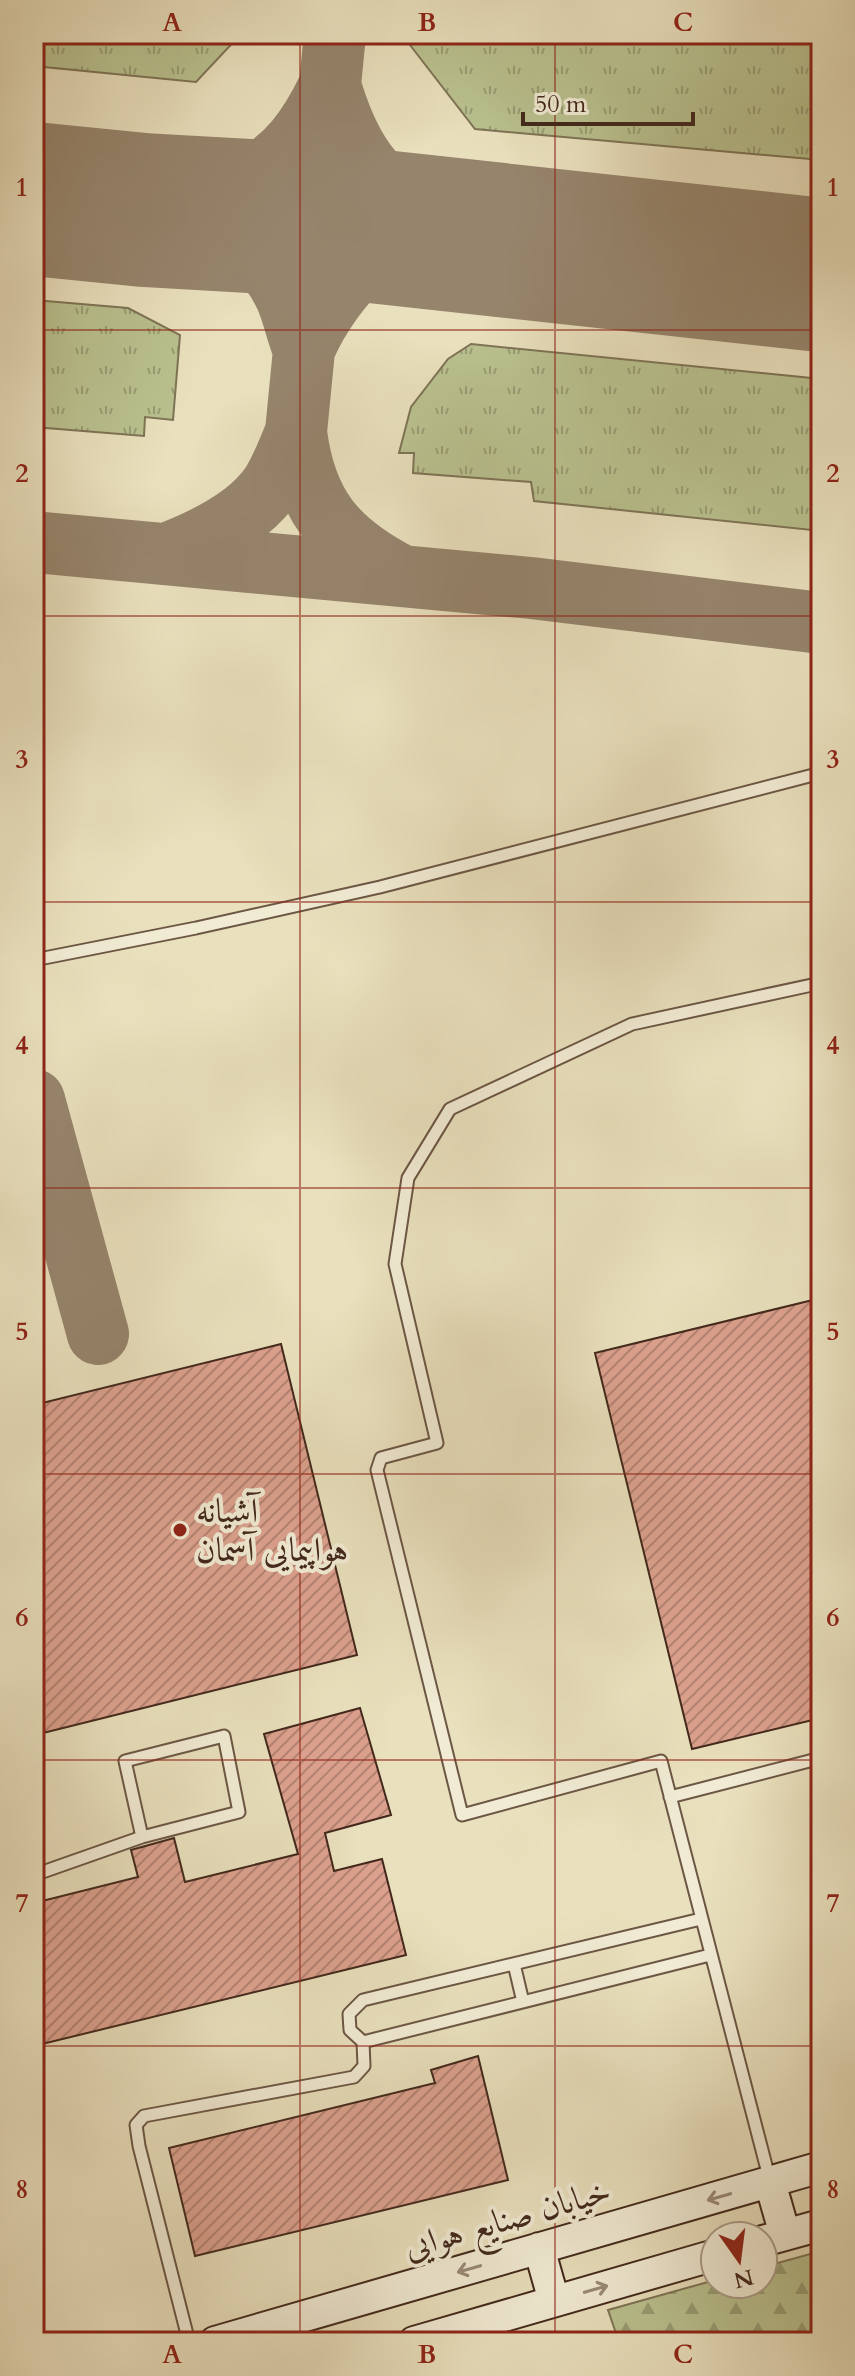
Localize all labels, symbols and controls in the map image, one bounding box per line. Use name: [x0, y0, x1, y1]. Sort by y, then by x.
text: A: [162, 5, 182, 40]
text: B: [418, 5, 436, 40]
text: C: [673, 5, 693, 40]
scale bar: [523, 76, 693, 126]
text: 50 m: [535, 88, 587, 121]
text: 1: [15, 170, 29, 205]
text: 1: [826, 170, 840, 205]
text: 2: [15, 456, 29, 491]
text: 2: [826, 456, 840, 491]
text: 3: [15, 742, 29, 777]
text: 3: [826, 742, 840, 777]
text: 4: [15, 1028, 29, 1063]
text: 4: [826, 1028, 840, 1063]
text: 5: [15, 1314, 29, 1349]
text: 5: [826, 1314, 840, 1349]
place label: آشیانه هواپیمایی آسمان: [196, 1488, 348, 1573]
marker: آشیانه هواپیمایی آسمان: [171, 1521, 189, 1539]
text: 6: [15, 1600, 29, 1635]
text: 6: [826, 1600, 840, 1635]
text: 7: [15, 1886, 29, 1921]
text: 7: [826, 1886, 840, 1921]
street label: خیابان صنایع هوایی: [399, 2168, 618, 2277]
text: 8: [15, 2172, 29, 2207]
text: 8: [826, 2172, 840, 2207]
one-way arrow: [707, 2190, 733, 2205]
north arrow: [699, 2220, 779, 2300]
one-way arrow: [457, 2262, 483, 2277]
text: N: [731, 2262, 756, 2295]
one-way arrow: [583, 2281, 609, 2296]
text: A: [162, 2337, 182, 2372]
text: B: [418, 2337, 436, 2372]
text: C: [673, 2337, 693, 2372]

